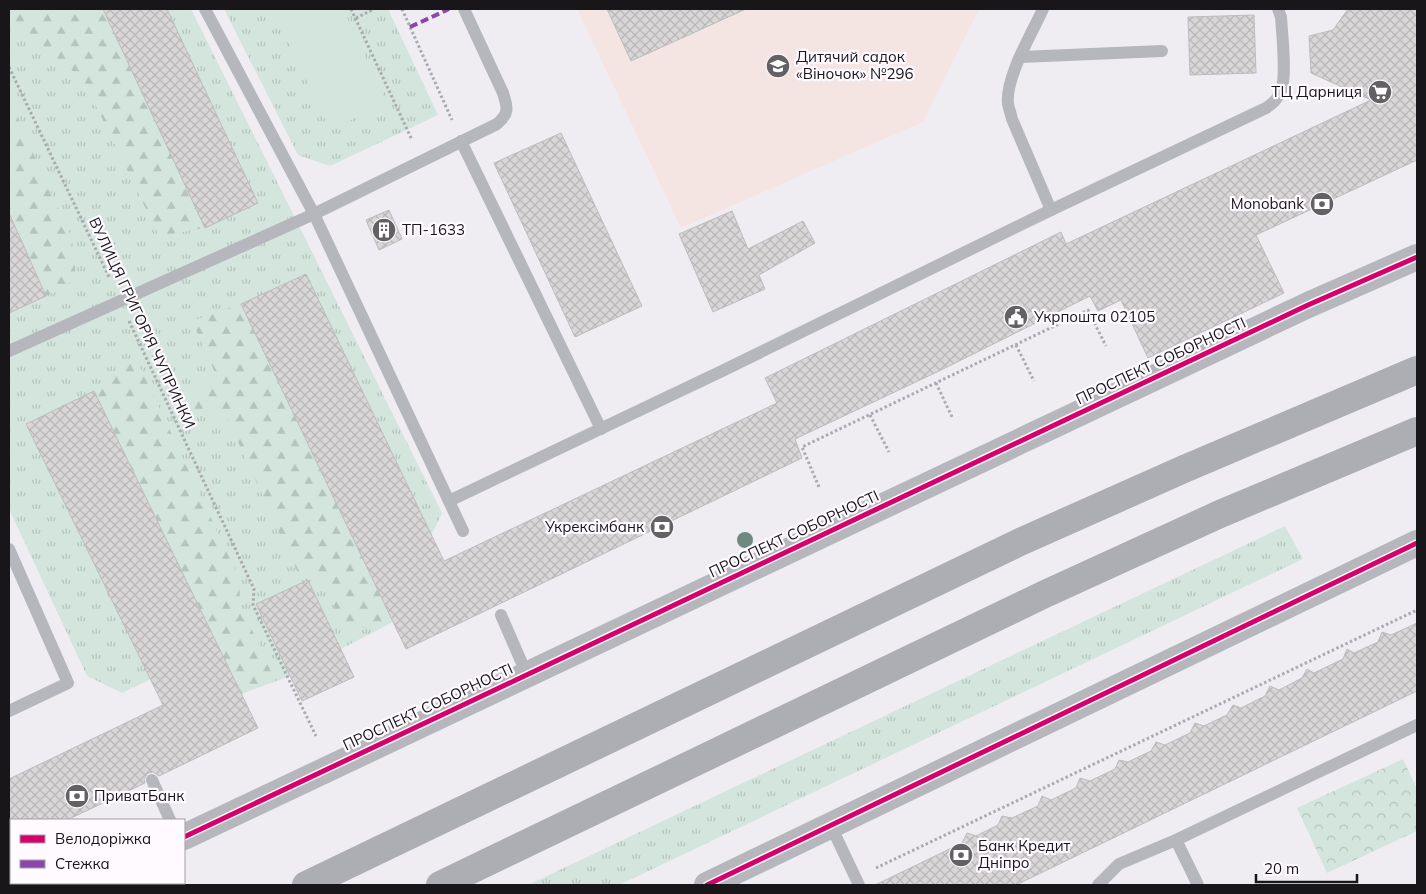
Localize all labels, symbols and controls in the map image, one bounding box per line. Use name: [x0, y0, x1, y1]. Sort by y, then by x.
place label: Дитячий садок «Віночок» №296: [796, 47, 913, 83]
school or university icon: Дитячий садок «Віночок» №296: [765, 53, 791, 79]
supermarket icon: ТЦ Дарниця: [1367, 79, 1393, 105]
place label: ТЦ Дарниця: [1271, 82, 1362, 101]
bank icon: Monobank: [1309, 191, 1335, 217]
place label: Monobank: [1231, 194, 1304, 213]
street label: ВУЛИЦЯ ГРИГОРІЯ ЧУПРИНКИ: [85, 214, 200, 431]
building icon: ТП-1633: [371, 217, 397, 243]
place label: ТП-1633: [402, 220, 465, 239]
public building icon: Укрпошта 02105: [1003, 304, 1029, 330]
place label: Укрпошта 02105: [1033, 307, 1155, 326]
street label: ПРОСПЕКТ СОБОРНОСТІ: [1073, 313, 1249, 408]
street label: ПРОСПЕКТ СОБОРНОСТІ: [706, 486, 882, 581]
bank icon: Укрексімбанк: [649, 514, 675, 540]
place label: Укрексімбанк: [544, 517, 645, 536]
street label: ПРОСПЕКТ СОБОРНОСТІ: [340, 659, 516, 754]
bank icon: ПриватБанк: [64, 783, 90, 809]
place label: ПриватБанк: [94, 786, 185, 805]
legend: [10, 819, 185, 884]
text: Велодоріжка: [55, 829, 151, 848]
place label: Банк Кредит Дніпро: [978, 836, 1071, 872]
bank icon: Банк Кредит Дніпро: [948, 842, 974, 868]
scale bar: [1256, 852, 1357, 884]
text: Стежка: [55, 854, 110, 873]
text: 20 m: [1264, 859, 1299, 878]

